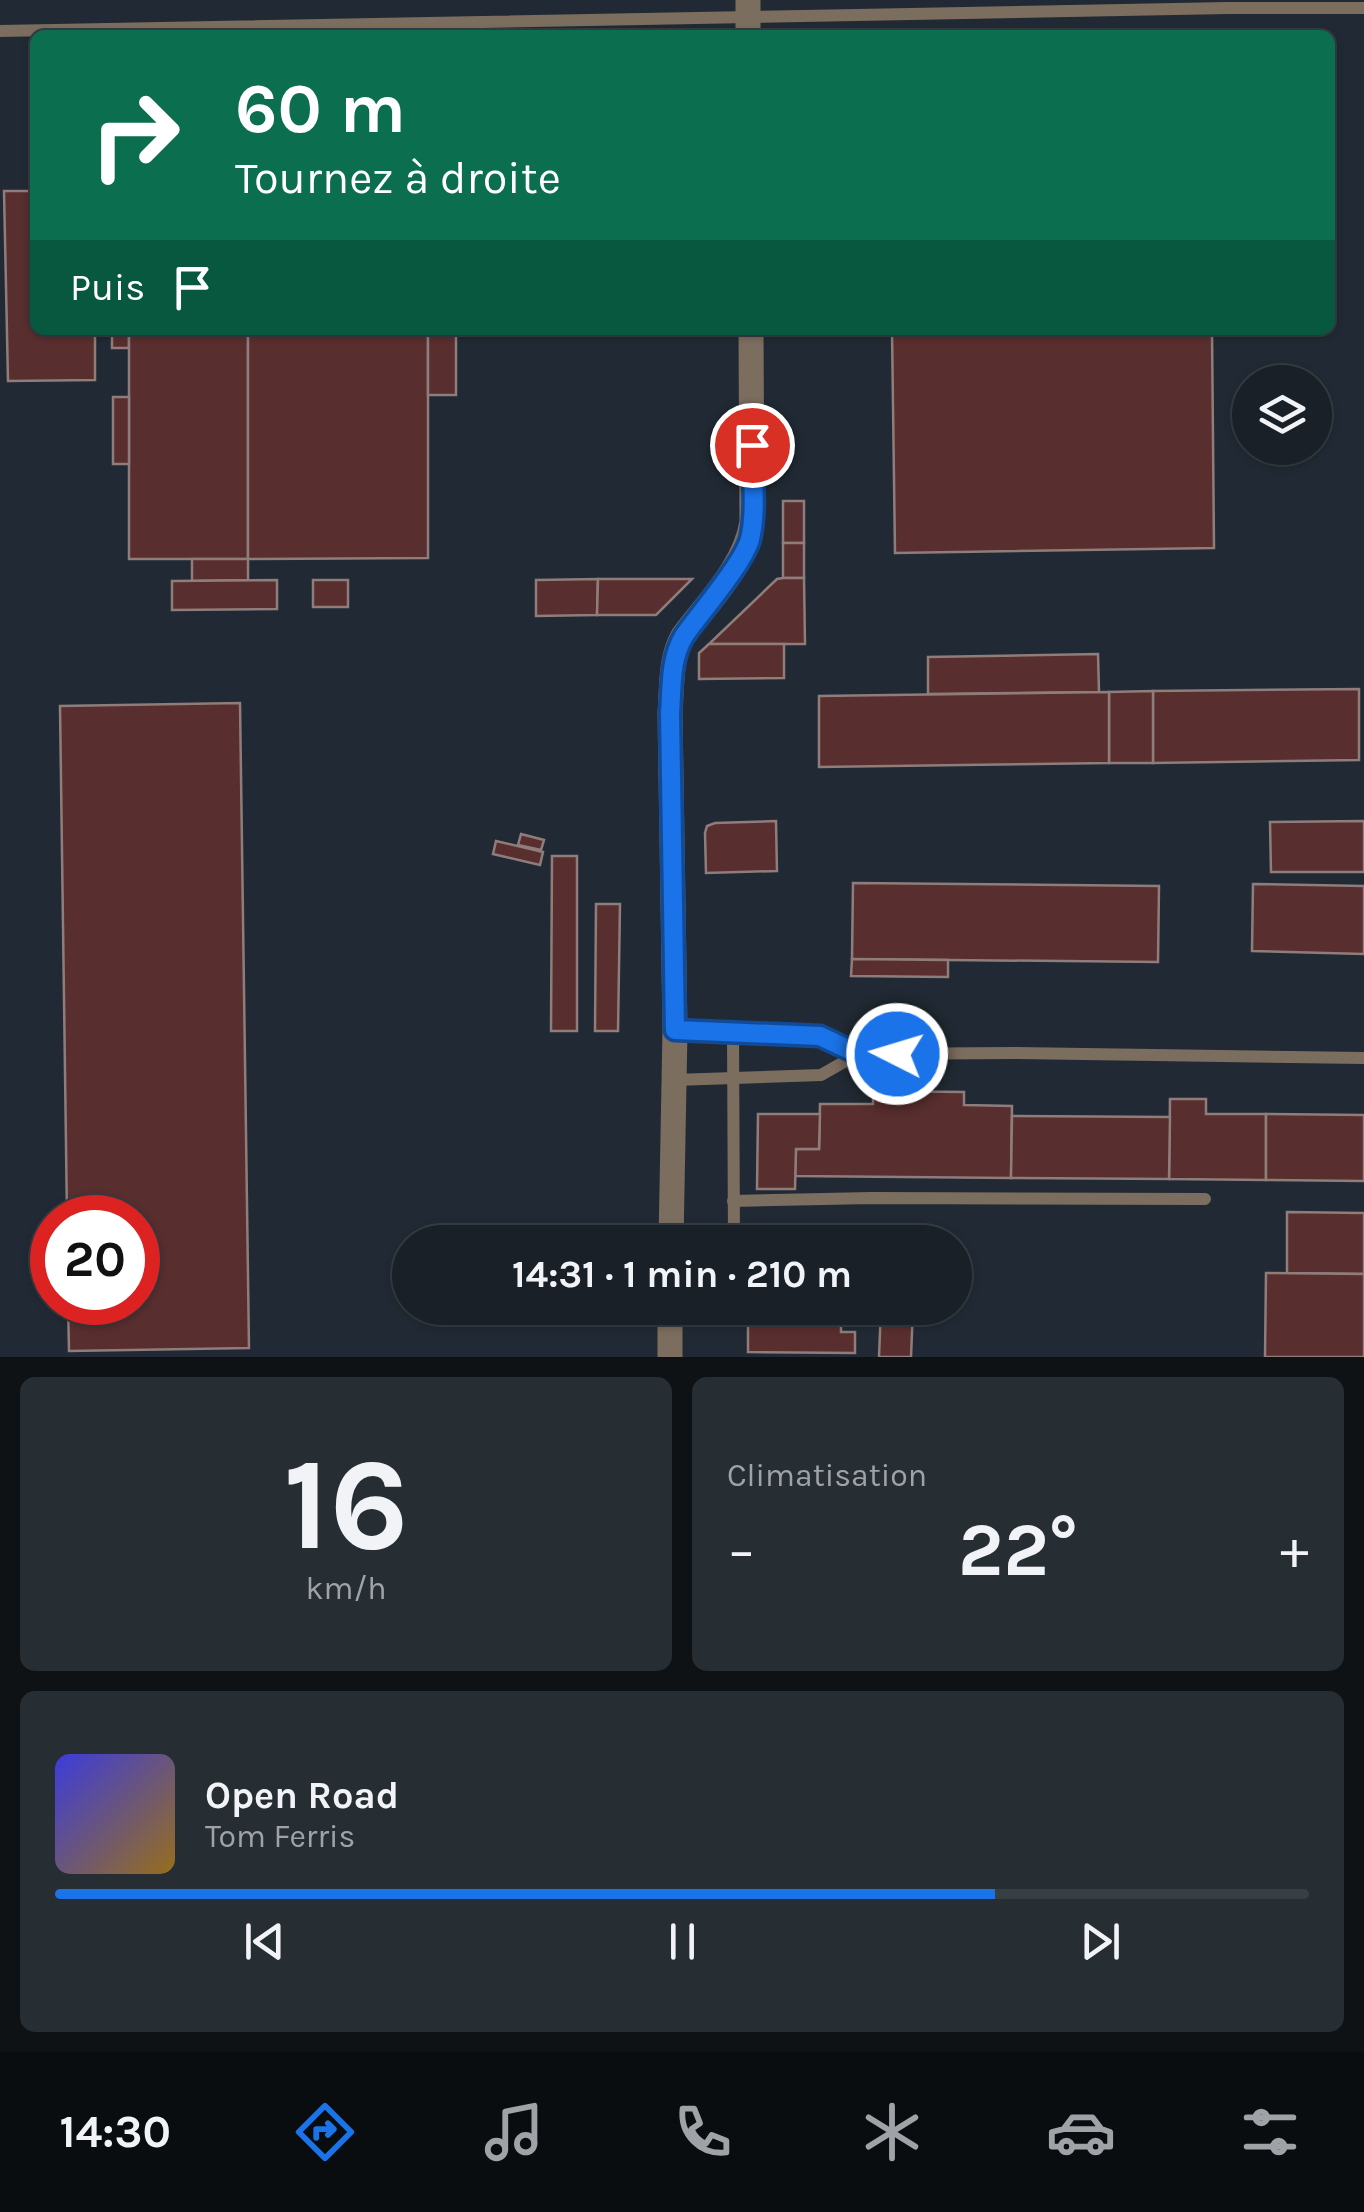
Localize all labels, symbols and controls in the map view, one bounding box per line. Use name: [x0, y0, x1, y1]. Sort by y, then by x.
text: 60 m: [235, 68, 406, 150]
icon: right: [70, 70, 200, 200]
text: Tournez à droite: [235, 152, 561, 204]
icon: arrive: [165, 260, 220, 315]
text: Puis: [70, 265, 145, 310]
map controls: [1232, 365, 1332, 465]
button: layers: [1232, 365, 1332, 465]
pin: [710, 403, 795, 488]
icon: arrive: [725, 418, 780, 473]
position arrow: [845, 1002, 949, 1106]
speed limit sign: 20: [30, 1195, 160, 1325]
text: 14:31 · 1 min · 210 m: [512, 1252, 852, 1297]
text: 16: [283, 1429, 409, 1581]
text: Climatisation: [727, 1457, 927, 1494]
text: 22°: [958, 1506, 1078, 1594]
text: −: [727, 1518, 756, 1582]
text: +: [1280, 1518, 1309, 1582]
text: km/h: [305, 1570, 387, 1607]
text: Open Road: [205, 1773, 399, 1818]
text: Tom Ferris: [205, 1818, 355, 1855]
icon: previous: [237, 1914, 292, 1969]
icon: pause: [655, 1914, 710, 1969]
icon: next: [1073, 1914, 1128, 1969]
icon: directions: [290, 2097, 360, 2167]
icon: music: [479, 2097, 549, 2167]
icon: phone: [668, 2097, 738, 2167]
icon: climate: [857, 2097, 927, 2167]
icon: car: [1046, 2097, 1116, 2167]
icon: filters: [1235, 2097, 1305, 2167]
text: 14:30: [59, 2106, 171, 2158]

